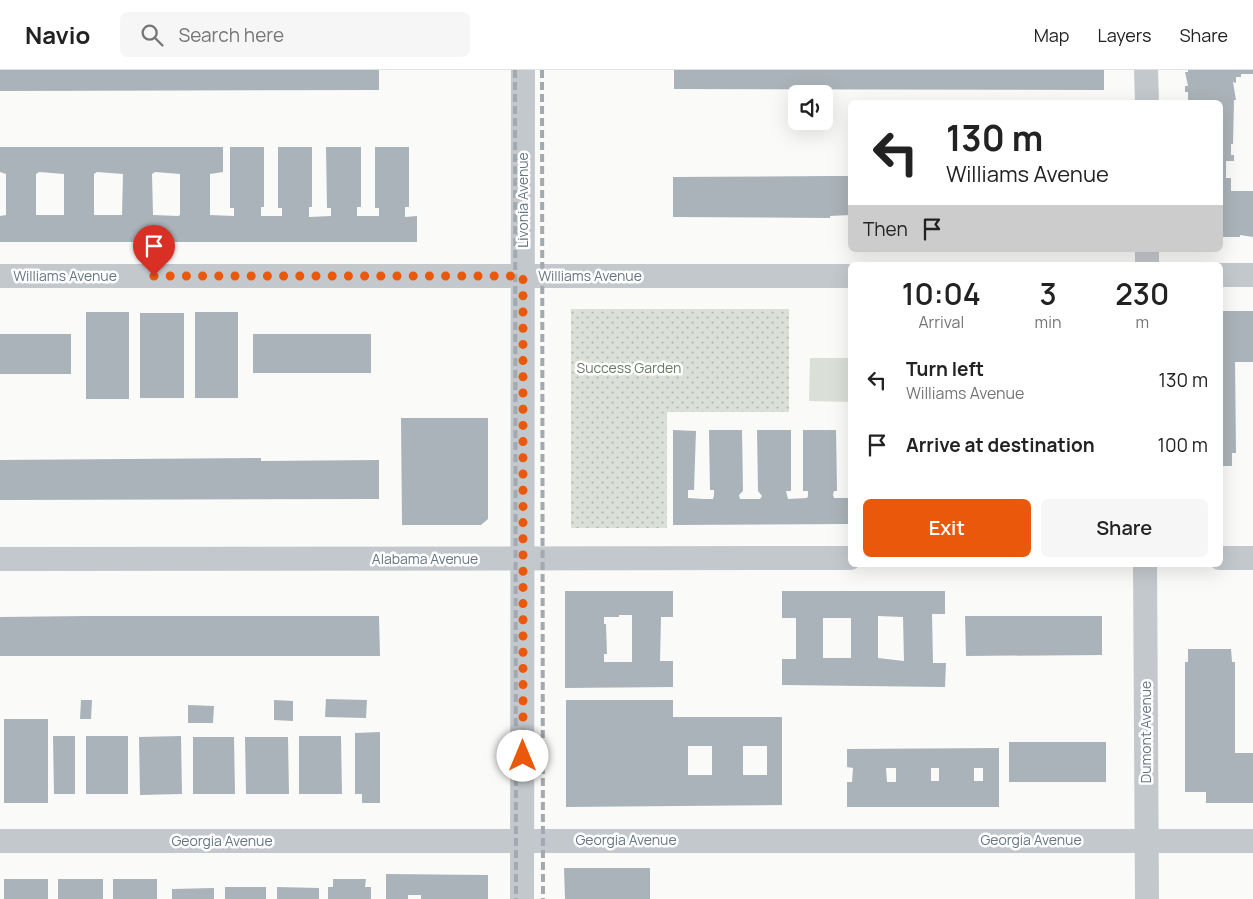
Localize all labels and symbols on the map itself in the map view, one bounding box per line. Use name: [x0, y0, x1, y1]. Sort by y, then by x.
street label: Livonia Avenue: [513, 152, 532, 248]
pin: [133, 225, 175, 276]
street label: Williams Avenue: [13, 266, 117, 285]
street label: Williams Avenue: [538, 266, 642, 285]
park label: Success Garden: [577, 358, 681, 377]
street label: Alabama Avenue: [372, 549, 478, 568]
street label: Dumont Avenue: [1136, 681, 1155, 783]
position arrow: [496, 729, 548, 781]
street label: Georgia Avenue: [575, 830, 677, 849]
street label: Georgia Avenue: [980, 830, 1082, 849]
street label: Georgia Avenue: [171, 831, 273, 850]

